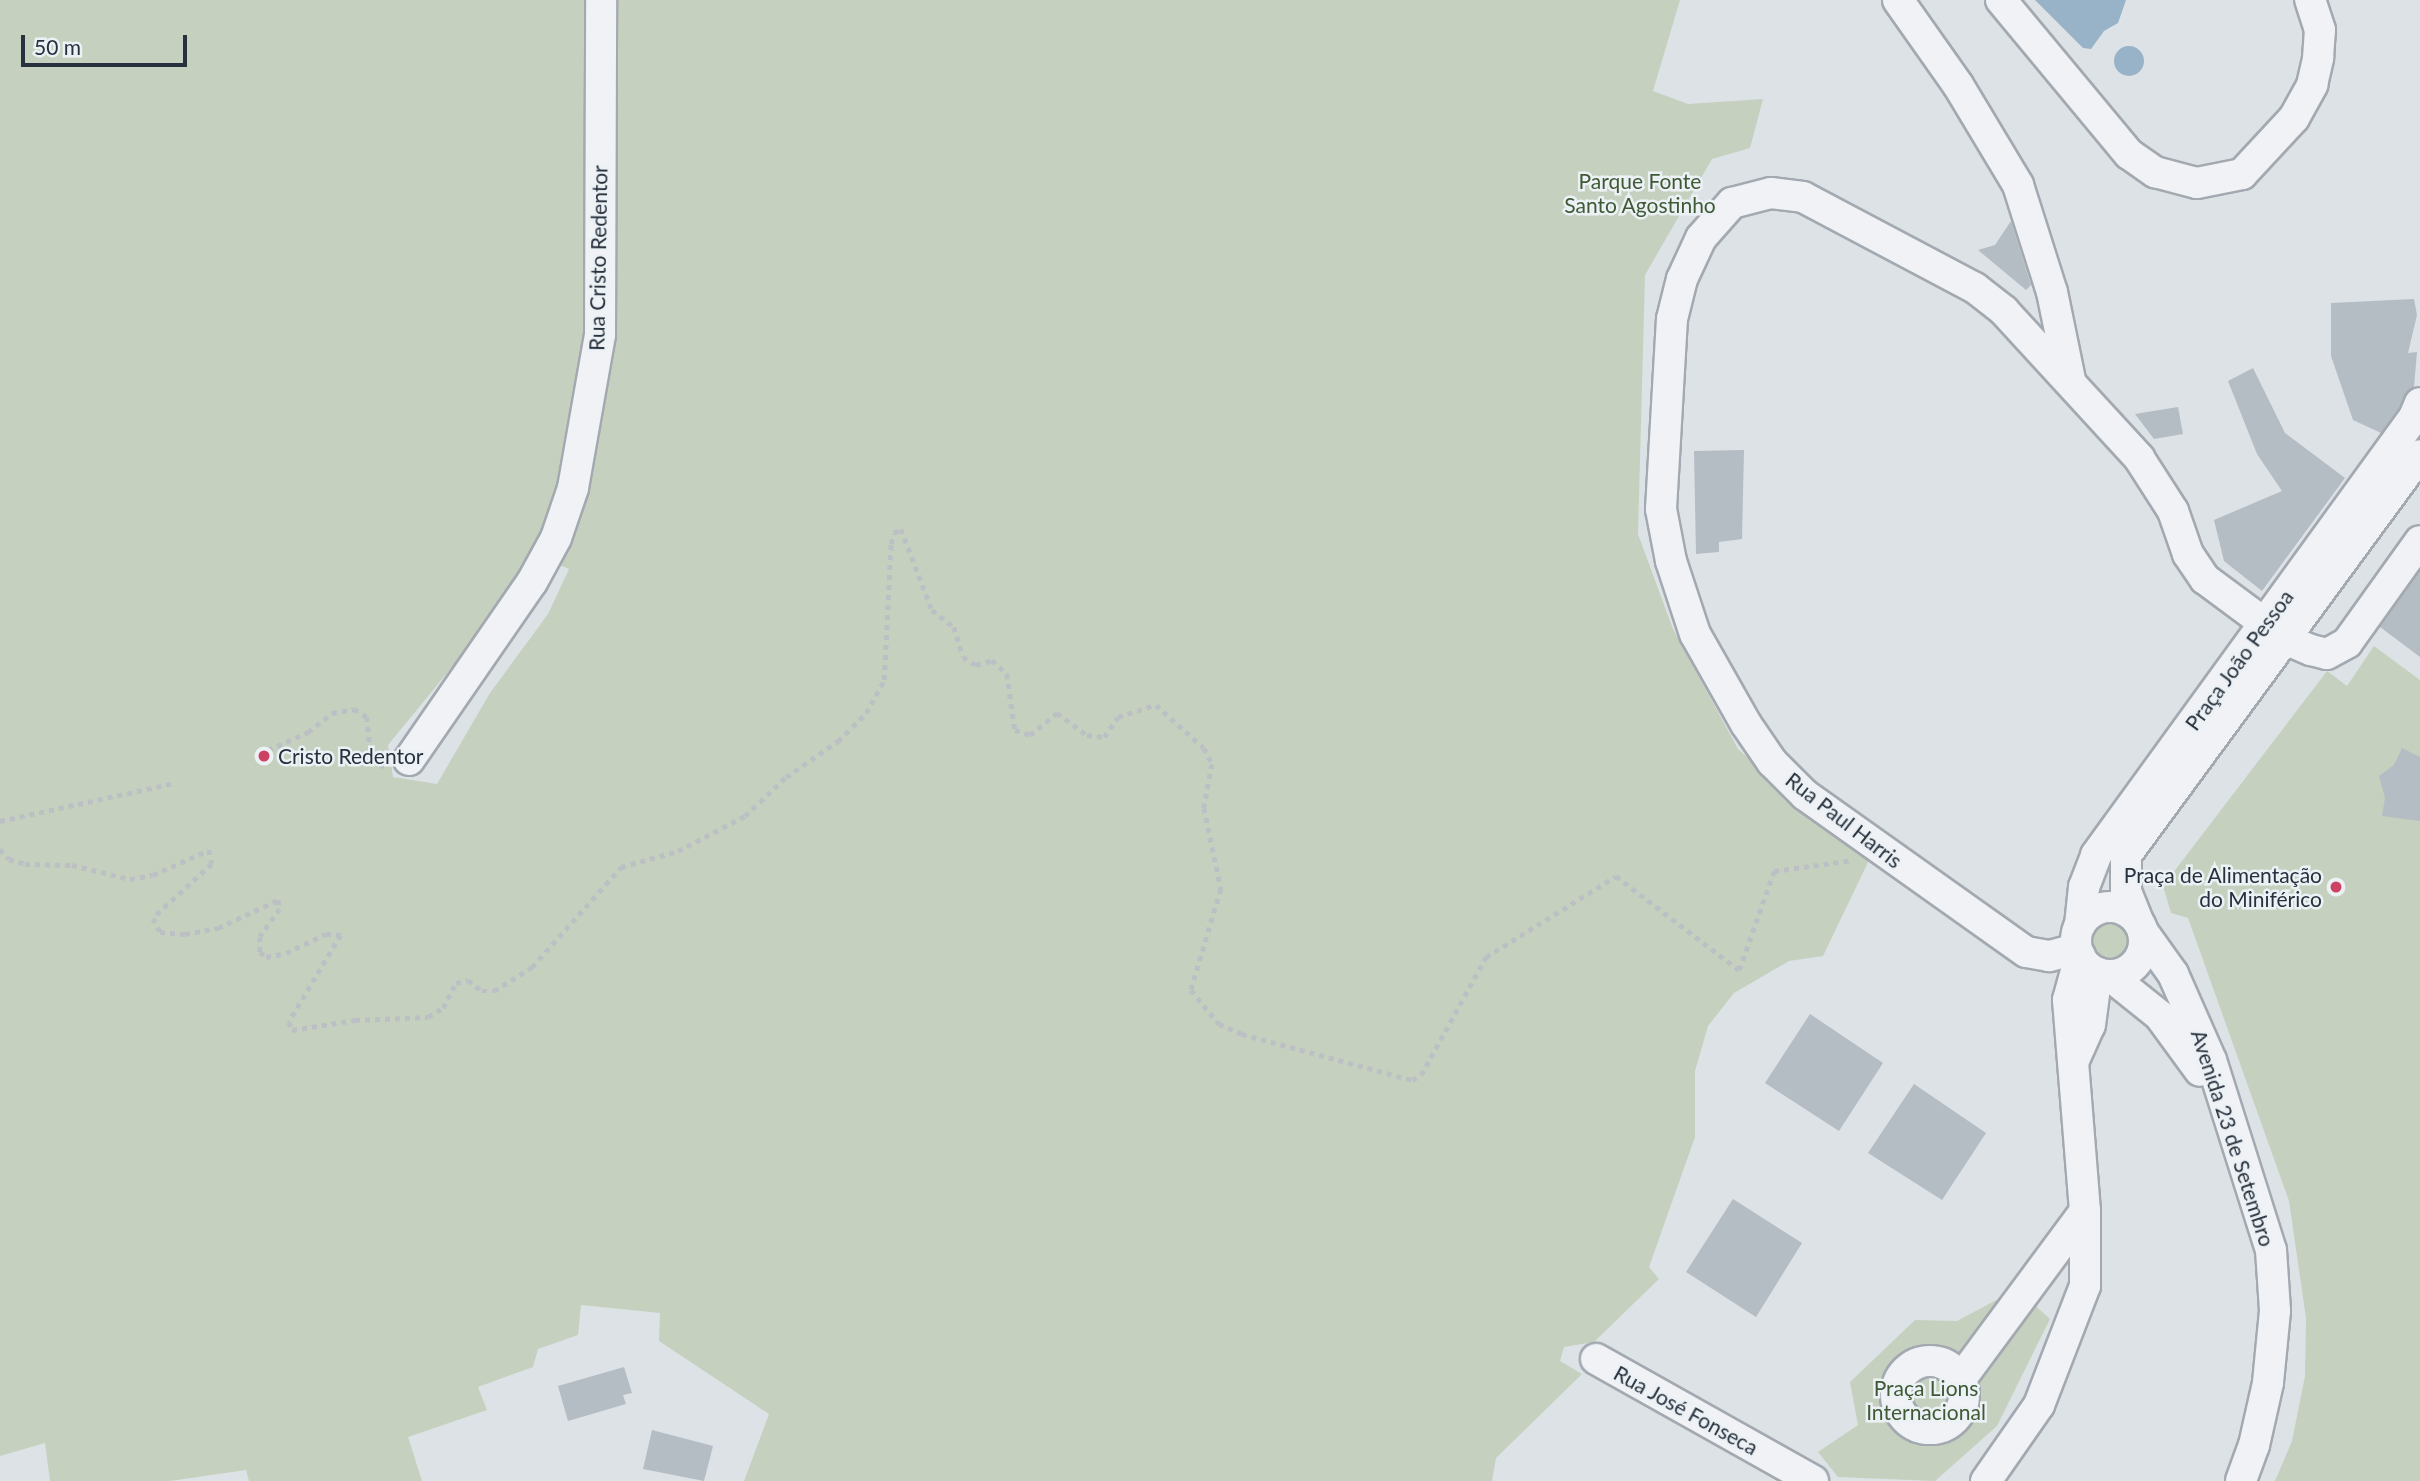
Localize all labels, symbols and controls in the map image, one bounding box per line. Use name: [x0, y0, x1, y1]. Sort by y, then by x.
scale bar: [24, 21, 191, 65]
text: 50 m: [34, 34, 81, 59]
street label: Rua Cristo Redentor: [584, 165, 612, 351]
park label: Parque Fonte Santo Agostinho: [1564, 168, 1716, 218]
street label: Praça João Pessoa: [2179, 585, 2299, 735]
place label: Cristo Redentor: [278, 743, 424, 769]
marker: Cristo Redentor: [256, 748, 272, 764]
street label: Rua Paul Harris: [1781, 767, 1907, 873]
place label: Praça de Alimentação do Miniférico: [2123, 862, 2322, 912]
marker: Praça de Alimentação do Miniférico: [2328, 879, 2344, 895]
street label: Avenida 23 de Setembro: [2186, 1026, 2280, 1250]
street label: Rua José Fonseca: [1609, 1360, 1763, 1460]
park label: Praça Lions Internacional: [1866, 1375, 1986, 1425]

